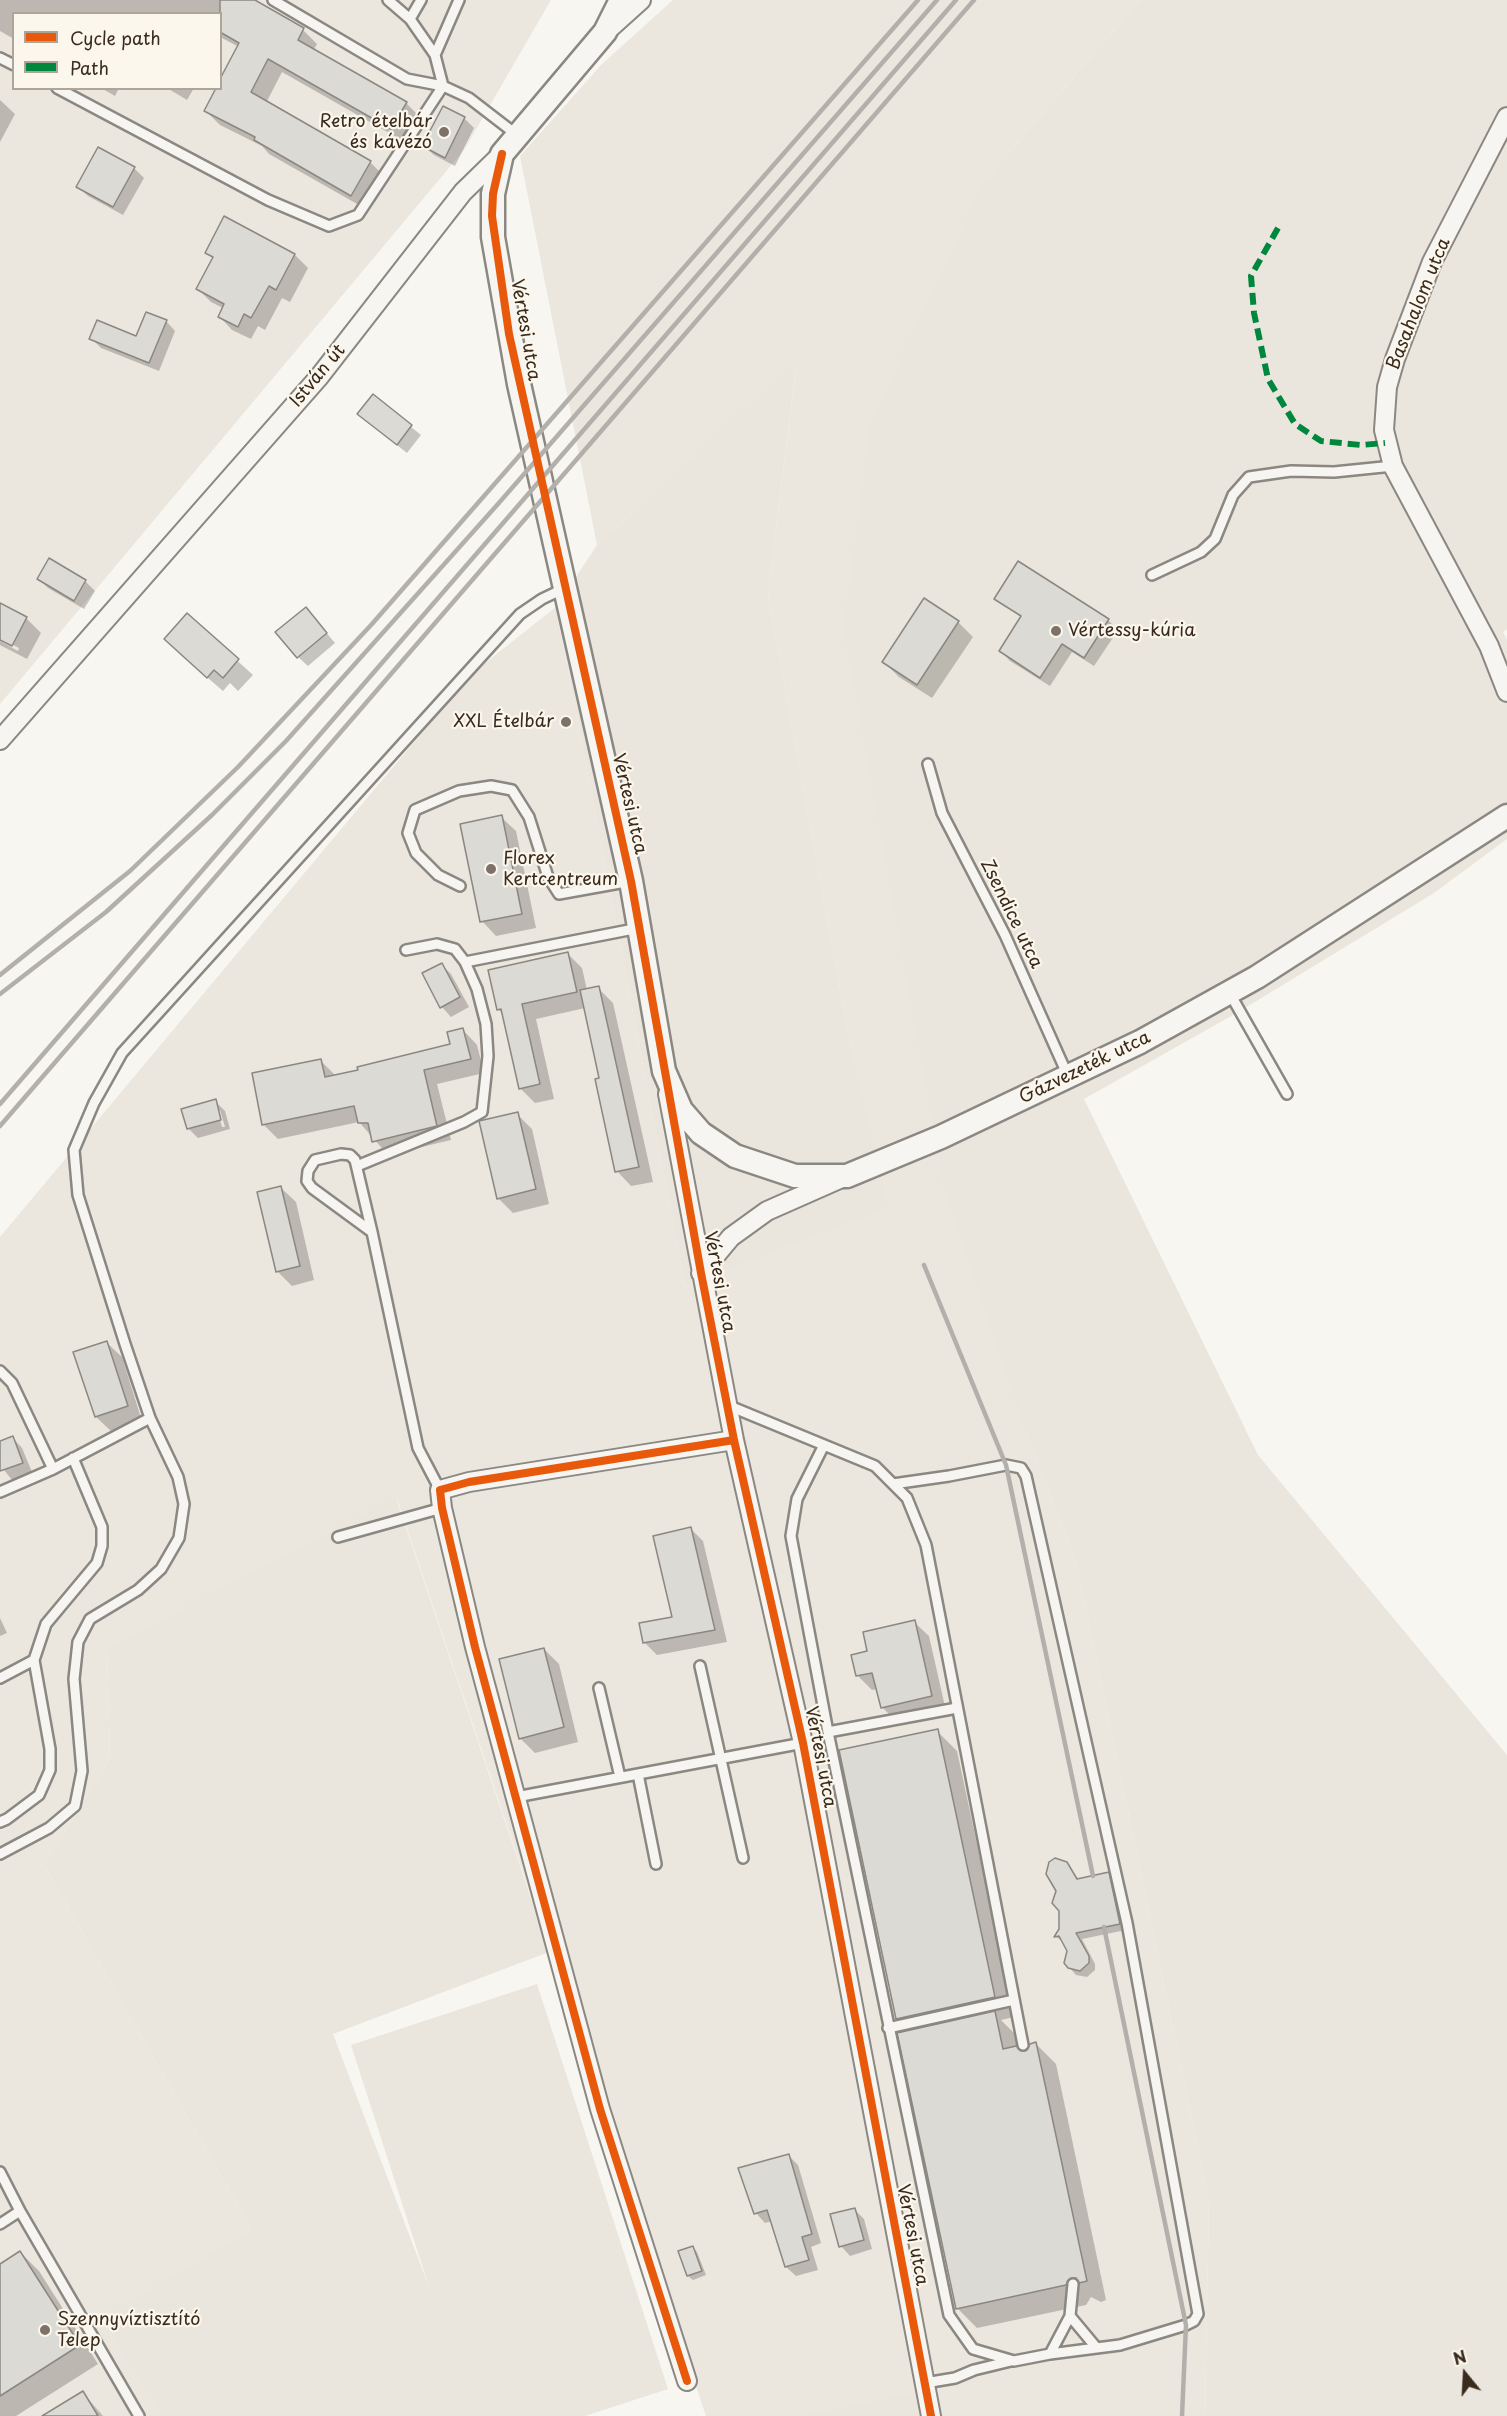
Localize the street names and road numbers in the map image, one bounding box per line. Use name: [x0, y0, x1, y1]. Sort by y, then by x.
street label: Basahalom utca: [1383, 235, 1455, 373]
street label: Vértesi utca: [505, 277, 545, 383]
street label: István út: [286, 340, 350, 412]
street label: Vértesi utca: [607, 751, 651, 857]
street label: Zsendice utca: [975, 856, 1047, 972]
street label: Gázvezeték utca: [1016, 1027, 1154, 1109]
street label: Vértesi utca: [699, 1229, 739, 1335]
street label: Vértesi utca: [800, 1704, 840, 1810]
street label: Vértesi utca: [892, 2182, 932, 2288]

